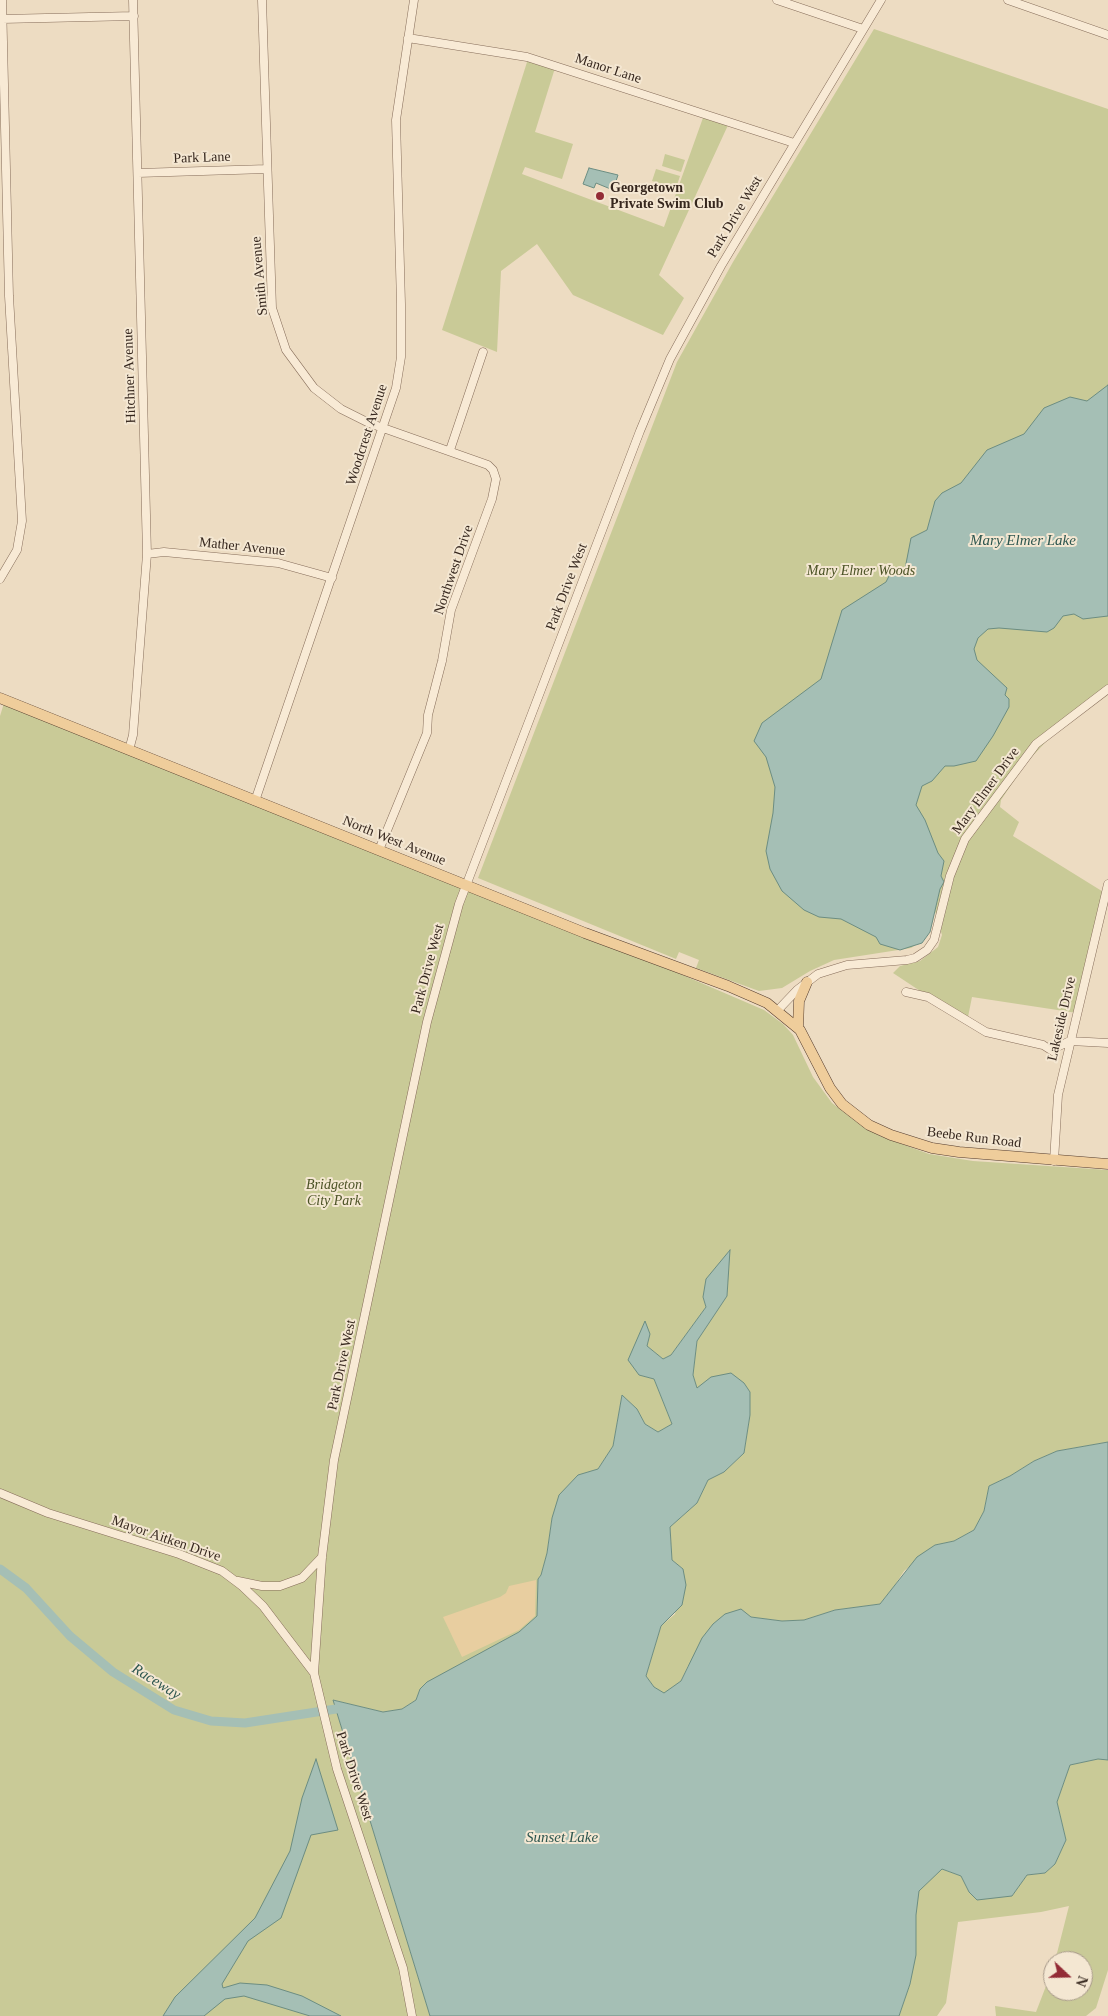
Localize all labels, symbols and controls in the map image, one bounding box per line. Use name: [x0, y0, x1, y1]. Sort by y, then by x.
street label: Manor Lane: [573, 50, 643, 88]
street label: Park Lane: [173, 149, 231, 167]
street label: Park Drive West: [704, 173, 766, 261]
place label: Georgetown Private Swim Club: [610, 180, 724, 212]
marker: Georgetown Private Swim Club: [594, 190, 606, 202]
street label: Smith Avenue: [248, 236, 272, 316]
street label: Hitchner Avenue: [120, 328, 140, 424]
street label: Woodcrest Avenue: [343, 382, 391, 488]
street label: Northwest Drive: [431, 523, 477, 617]
water label: Mary Elmer Lake: [970, 532, 1076, 550]
street label: Mather Avenue: [198, 534, 286, 560]
street label: Park Drive West: [543, 541, 591, 633]
park label: Mary Elmer Woods: [807, 563, 915, 579]
street label: Mary Elmer Drive: [949, 744, 1023, 838]
street label: North West Avenue: [340, 813, 448, 869]
street label: Park Drive West: [408, 922, 448, 1016]
street label: Lakeside Drive: [1044, 975, 1080, 1063]
street label: Beebe Run Road: [926, 1124, 1022, 1152]
park label: Bridgeton City Park: [306, 1177, 362, 1210]
street label: Park Drive West: [324, 1318, 360, 1412]
street label: Mayor Aitken Drive: [109, 1512, 223, 1566]
water label: Raceway: [128, 1660, 184, 1704]
street label: Park Drive West: [332, 1730, 376, 1822]
water label: Sunset Lake: [526, 1829, 598, 1847]
north arrow: [1043, 1951, 1093, 2001]
text: N: [1073, 1974, 1090, 1989]

